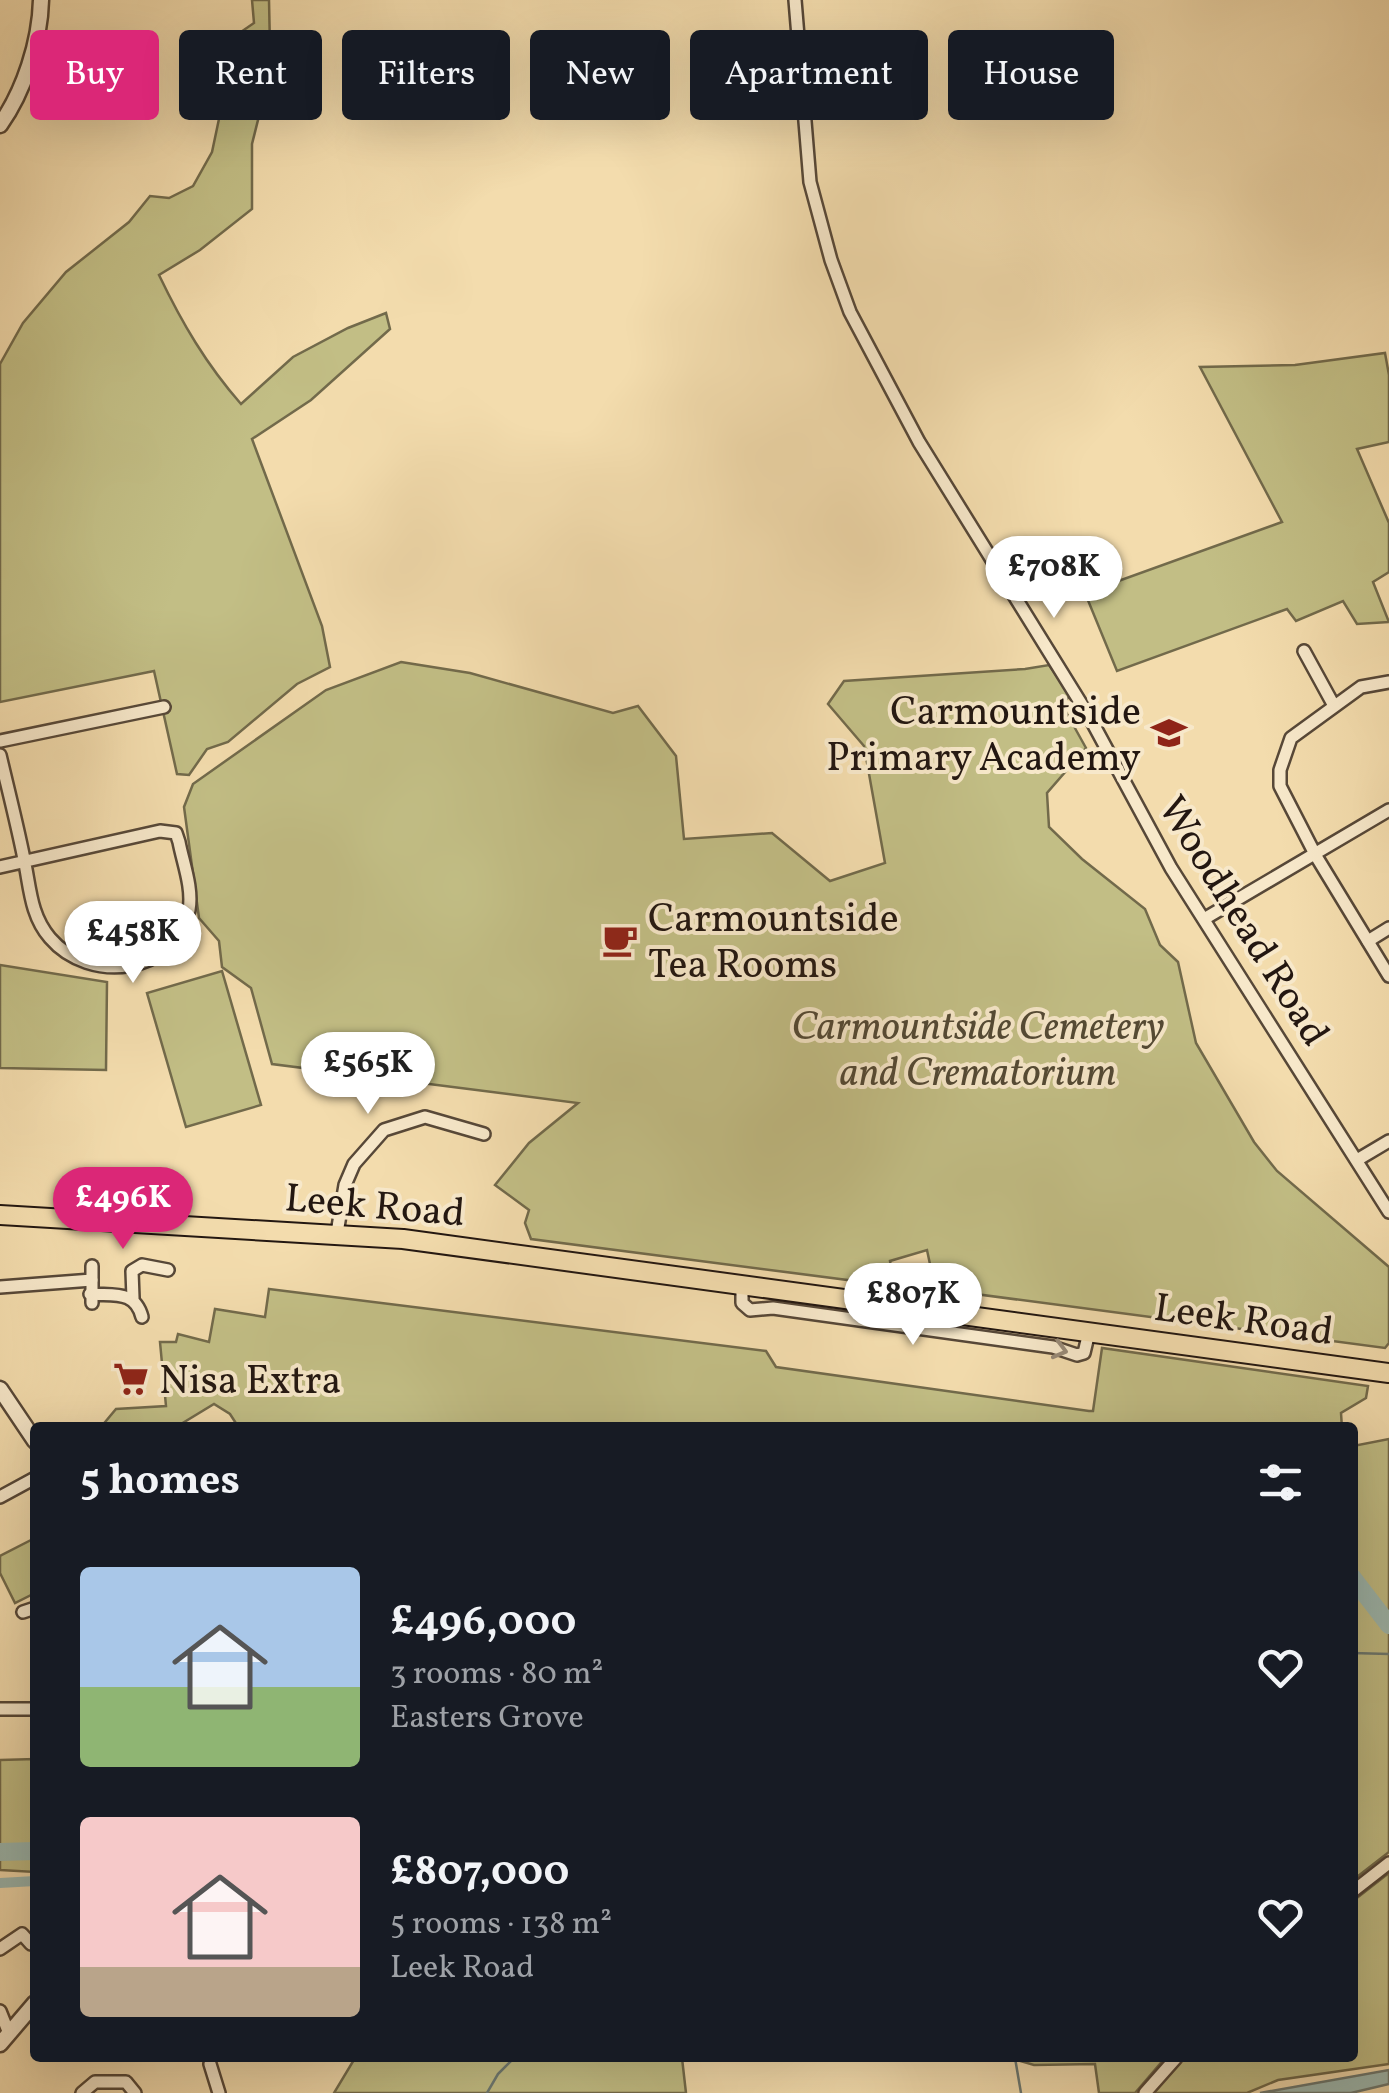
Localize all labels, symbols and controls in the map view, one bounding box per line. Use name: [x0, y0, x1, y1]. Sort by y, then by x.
chip: Buy: [30, 30, 159, 120]
chip: Rent: [179, 30, 322, 120]
chip: Filters: [342, 30, 510, 120]
chip: New: [530, 30, 670, 120]
chip: Apartment: [690, 30, 928, 120]
chip: House: [948, 30, 1114, 120]
pin: £708K: [984, 536, 1124, 621]
text: £708K: [1008, 546, 1101, 590]
place label: Carmountside Primary Academy: [826, 686, 1141, 788]
school or university icon: Carmountside Primary Academy: [1150, 714, 1188, 752]
street label: Woodhead Road: [1142, 786, 1341, 1058]
place label: Carmountside Tea Rooms: [648, 893, 899, 995]
pin: £458K: [63, 901, 203, 986]
text: £458K: [86, 911, 180, 955]
cafe icon: Carmountside Tea Rooms: [601, 921, 639, 959]
park label: Carmountside Cemetery and Crematorium: [791, 1001, 1165, 1103]
pin: £565K: [298, 1032, 438, 1117]
text: £565K: [323, 1042, 413, 1086]
pin: £496K: [53, 1167, 193, 1252]
street label: Leek Road: [282, 1172, 467, 1244]
text: £496K: [75, 1177, 171, 1221]
pin: £807K: [843, 1263, 983, 1348]
text: £807K: [866, 1273, 960, 1317]
street label: Leek Road: [1150, 1282, 1337, 1362]
one-way arrow: [1050, 1338, 1068, 1359]
place label: Nisa Extra: [159, 1355, 341, 1411]
supermarket icon: Nisa Extra: [112, 1360, 150, 1398]
text: 5 homes: [80, 1453, 240, 1512]
icon: filters: [1253, 1455, 1308, 1510]
text: £496,000: [390, 1594, 576, 1653]
icon: home: [160, 1607, 280, 1727]
icon: heart: [1253, 1640, 1308, 1695]
text: 3 rooms · 80 m²: [390, 1653, 603, 1697]
text: Easters Grove: [390, 1697, 584, 1741]
text: £807,000: [390, 1844, 569, 1903]
icon: home: [160, 1857, 280, 1977]
icon: heart: [1253, 1890, 1308, 1945]
text: 5 rooms · 138 m²: [390, 1903, 612, 1947]
text: Leek Road: [390, 1947, 534, 1991]

